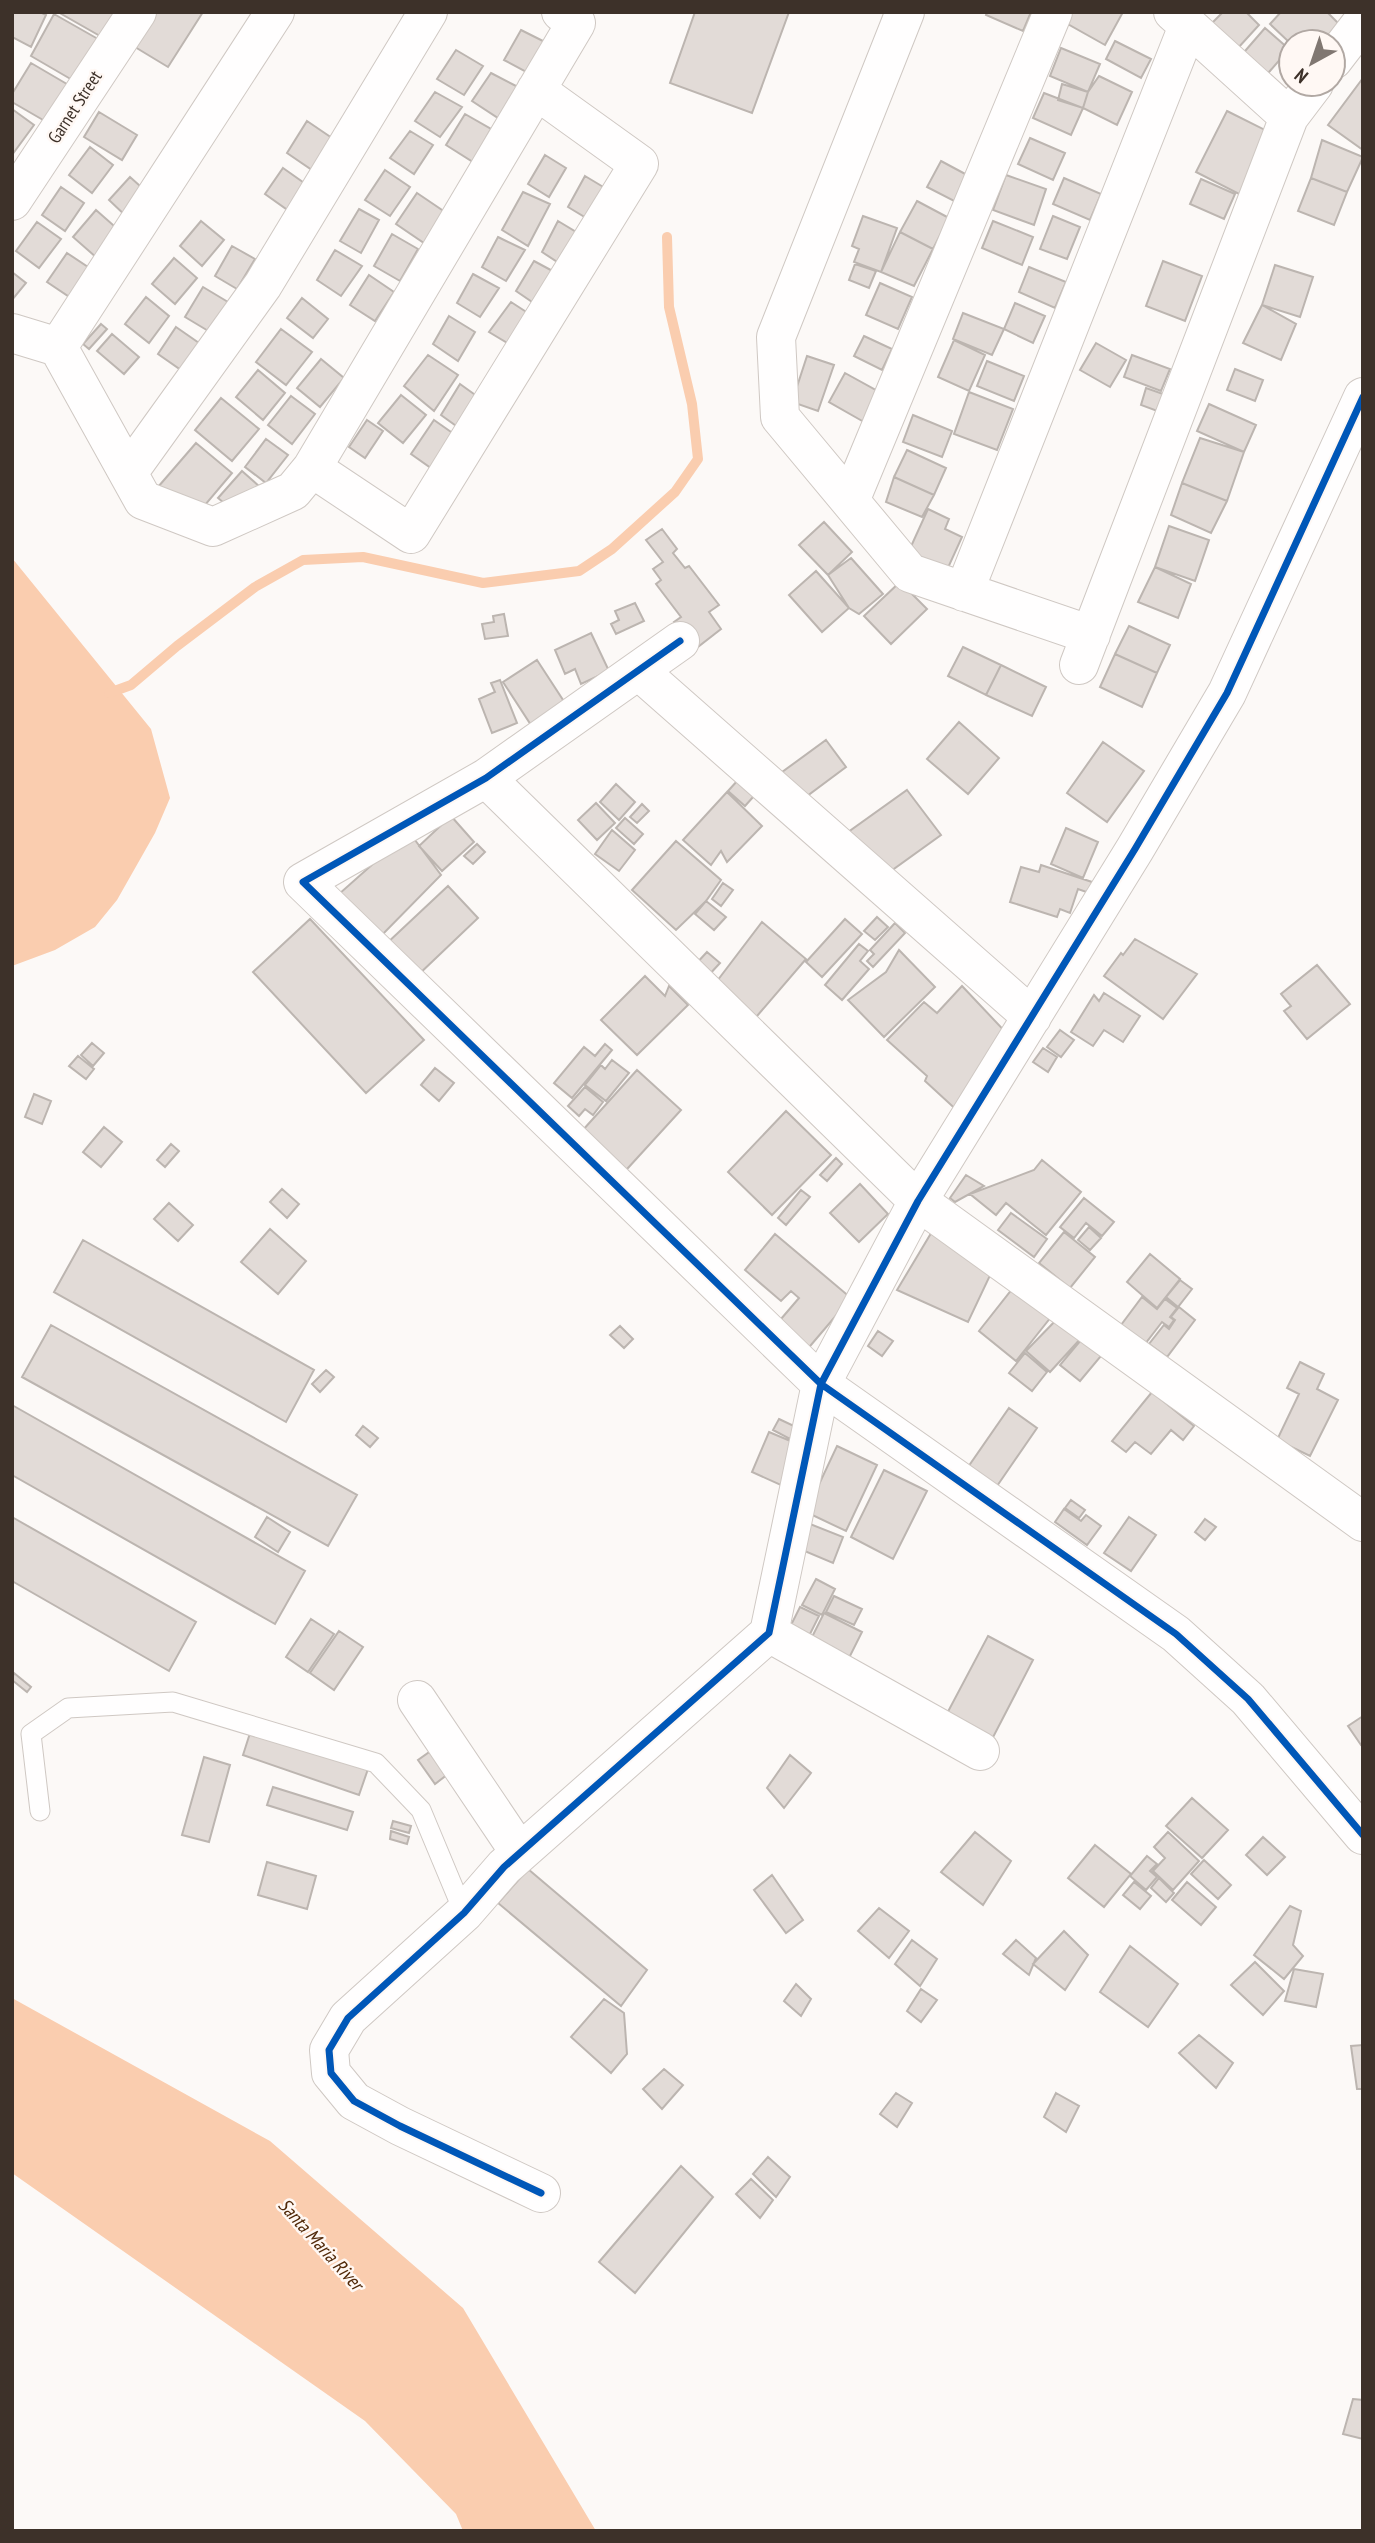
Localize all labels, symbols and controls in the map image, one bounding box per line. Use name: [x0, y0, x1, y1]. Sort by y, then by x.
north arrow: [1277, 28, 1347, 98]
text: N: [1289, 64, 1313, 89]
street label: Garnet Street: [43, 66, 107, 148]
water label: Santa Maria River: [274, 2193, 370, 2297]

